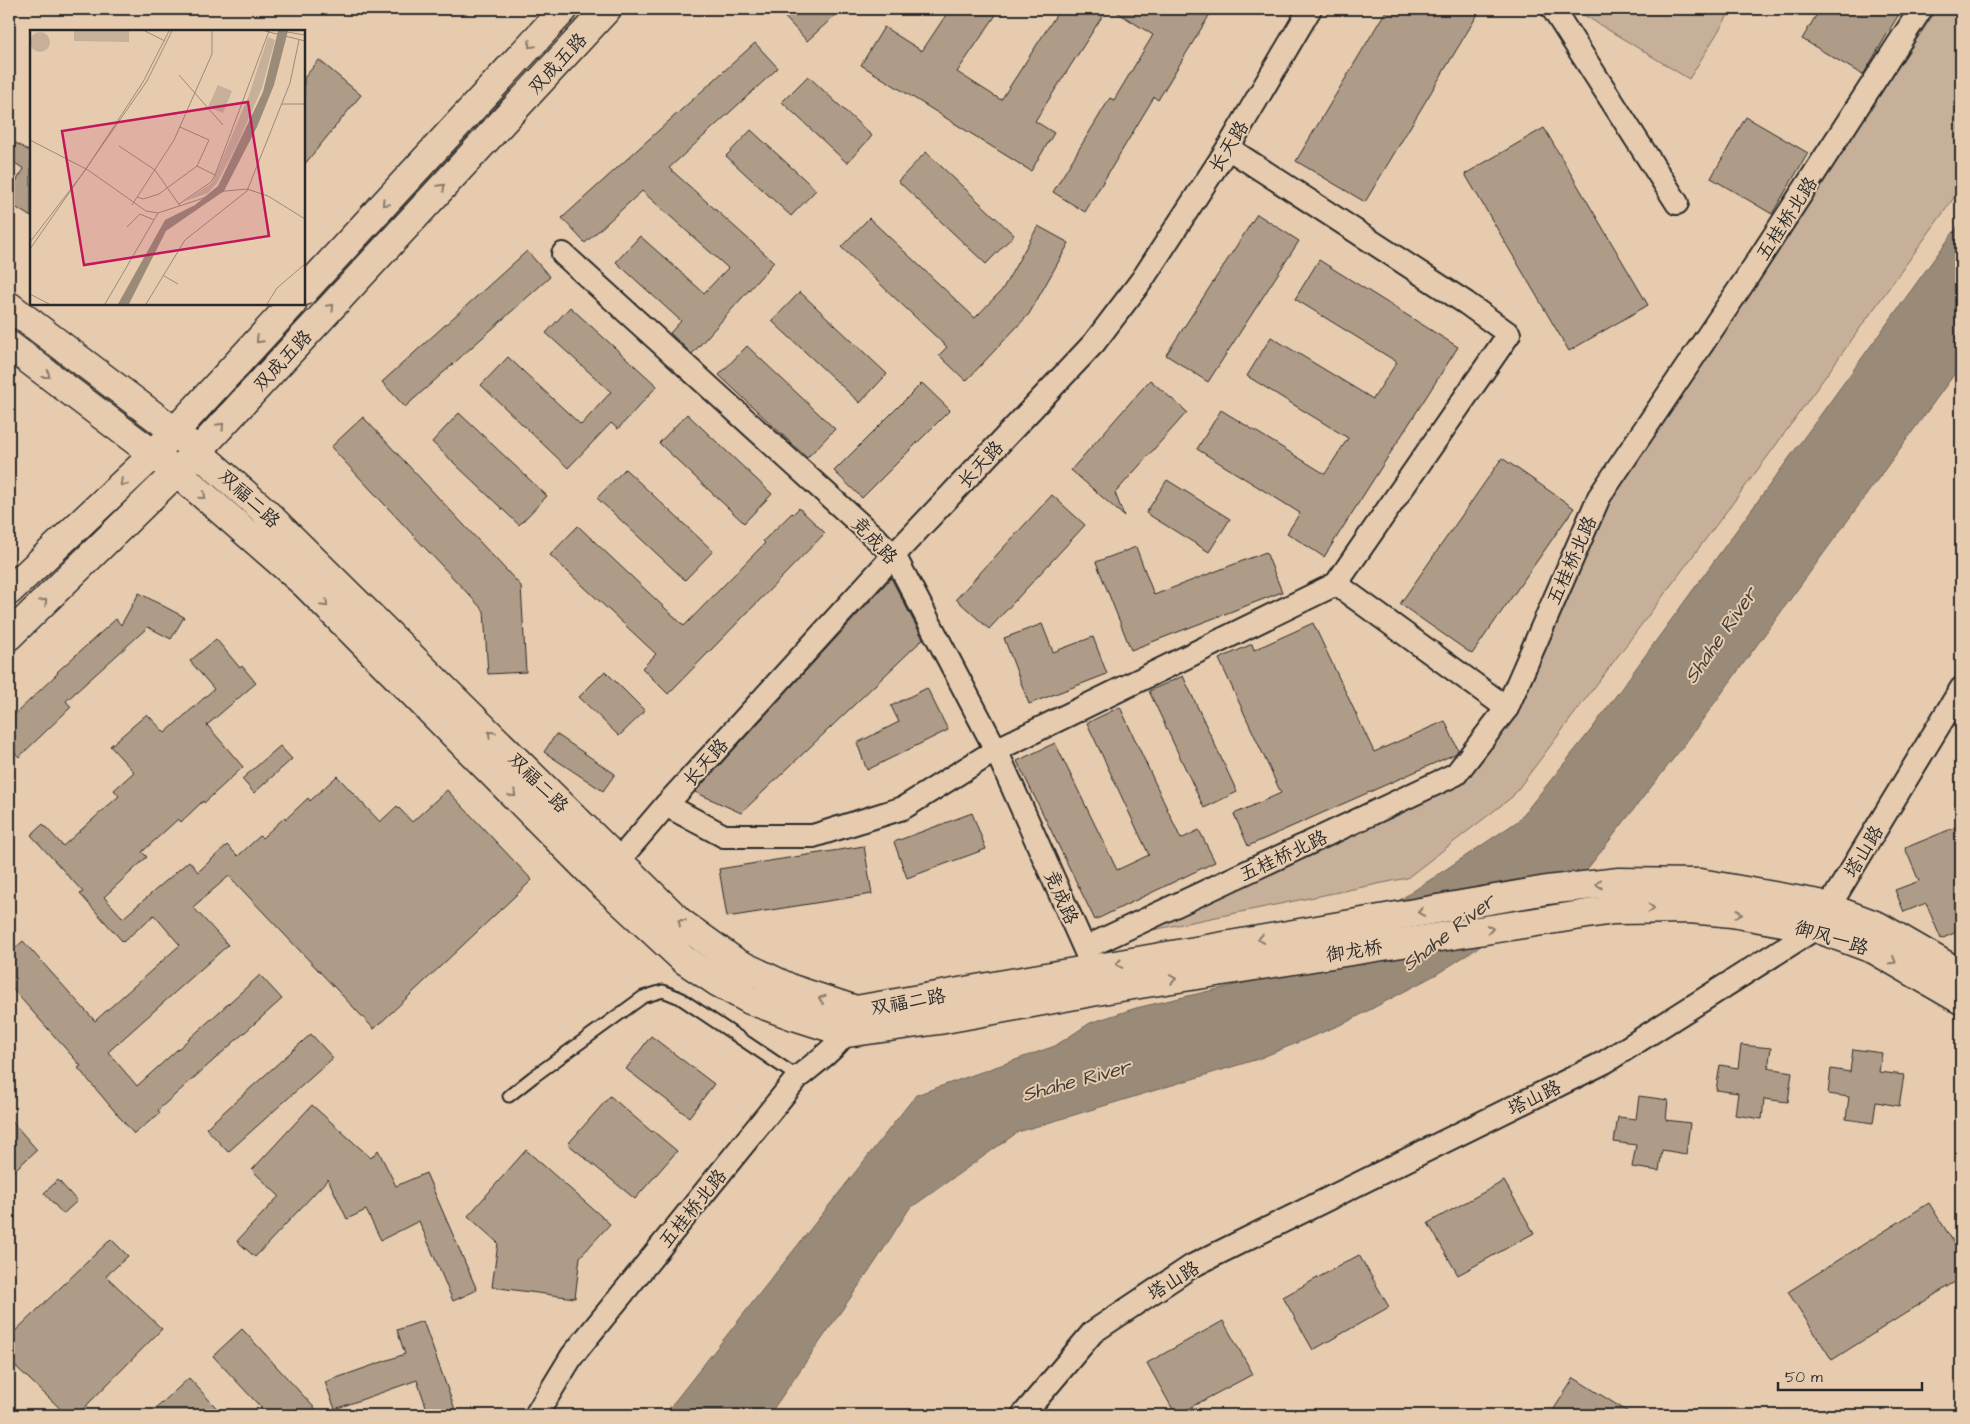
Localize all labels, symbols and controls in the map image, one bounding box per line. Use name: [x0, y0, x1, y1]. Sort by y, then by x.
street label: 双成五路: [522, 27, 594, 101]
inset map: [30, 30, 305, 305]
one-way arrow: [527, 39, 536, 48]
street label: 长天路: [1203, 115, 1256, 178]
street label: 五桂桥北路: [1750, 172, 1824, 266]
one-way arrow: [436, 184, 445, 193]
one-way arrow: [382, 197, 391, 206]
one-way arrow: [325, 303, 334, 312]
street label: 双成五路: [247, 324, 319, 398]
one-way arrow: [256, 334, 265, 343]
one-way arrow: [41, 369, 50, 377]
one-way arrow: [215, 423, 224, 432]
street label: 长天路: [952, 435, 1010, 495]
street label: 双福二路: [212, 463, 286, 535]
one-way arrow: [120, 477, 129, 486]
one-way arrow: [198, 490, 207, 499]
street label: 竞成路: [844, 511, 903, 571]
street label: 五桂桥北路: [1541, 512, 1604, 610]
water label: Shahe River: [1677, 580, 1765, 689]
one-way arrow: [319, 598, 328, 607]
one-way arrow: [38, 599, 47, 608]
one-way arrow: [487, 731, 496, 740]
street label: 长天路: [677, 733, 735, 793]
street label: 双福二路: [502, 747, 574, 819]
one-way arrow: [507, 788, 516, 797]
street label: 塔山路: [1838, 820, 1891, 883]
street label: 五桂桥北路: [1235, 824, 1332, 889]
street label: 竞成路: [1037, 866, 1085, 929]
one-way arrow: [1594, 878, 1602, 889]
water label: Shahe River: [1396, 886, 1503, 978]
one-way arrow: [1647, 903, 1655, 913]
one-way arrow: [1417, 906, 1425, 916]
one-way arrow: [1734, 909, 1743, 919]
street label: 御风一路: [1791, 914, 1872, 962]
one-way arrow: [677, 919, 686, 928]
one-way arrow: [1486, 924, 1494, 935]
one-way arrow: [1256, 933, 1265, 943]
street label: 御龙桥: [1324, 934, 1385, 969]
one-way arrow: [1888, 954, 1897, 964]
one-way arrow: [1115, 958, 1124, 968]
one-way arrow: [1169, 974, 1178, 984]
street label: 双福二路: [868, 983, 948, 1022]
one-way arrow: [819, 994, 827, 1004]
water label: Shahe River: [1019, 1053, 1135, 1109]
street label: 塔山路: [1503, 1074, 1566, 1123]
street label: 五桂桥北路: [653, 1164, 734, 1254]
street label: 塔山路: [1142, 1255, 1205, 1308]
scale bar: [1778, 1359, 1921, 1391]
text: 50 m: [1785, 1367, 1823, 1388]

